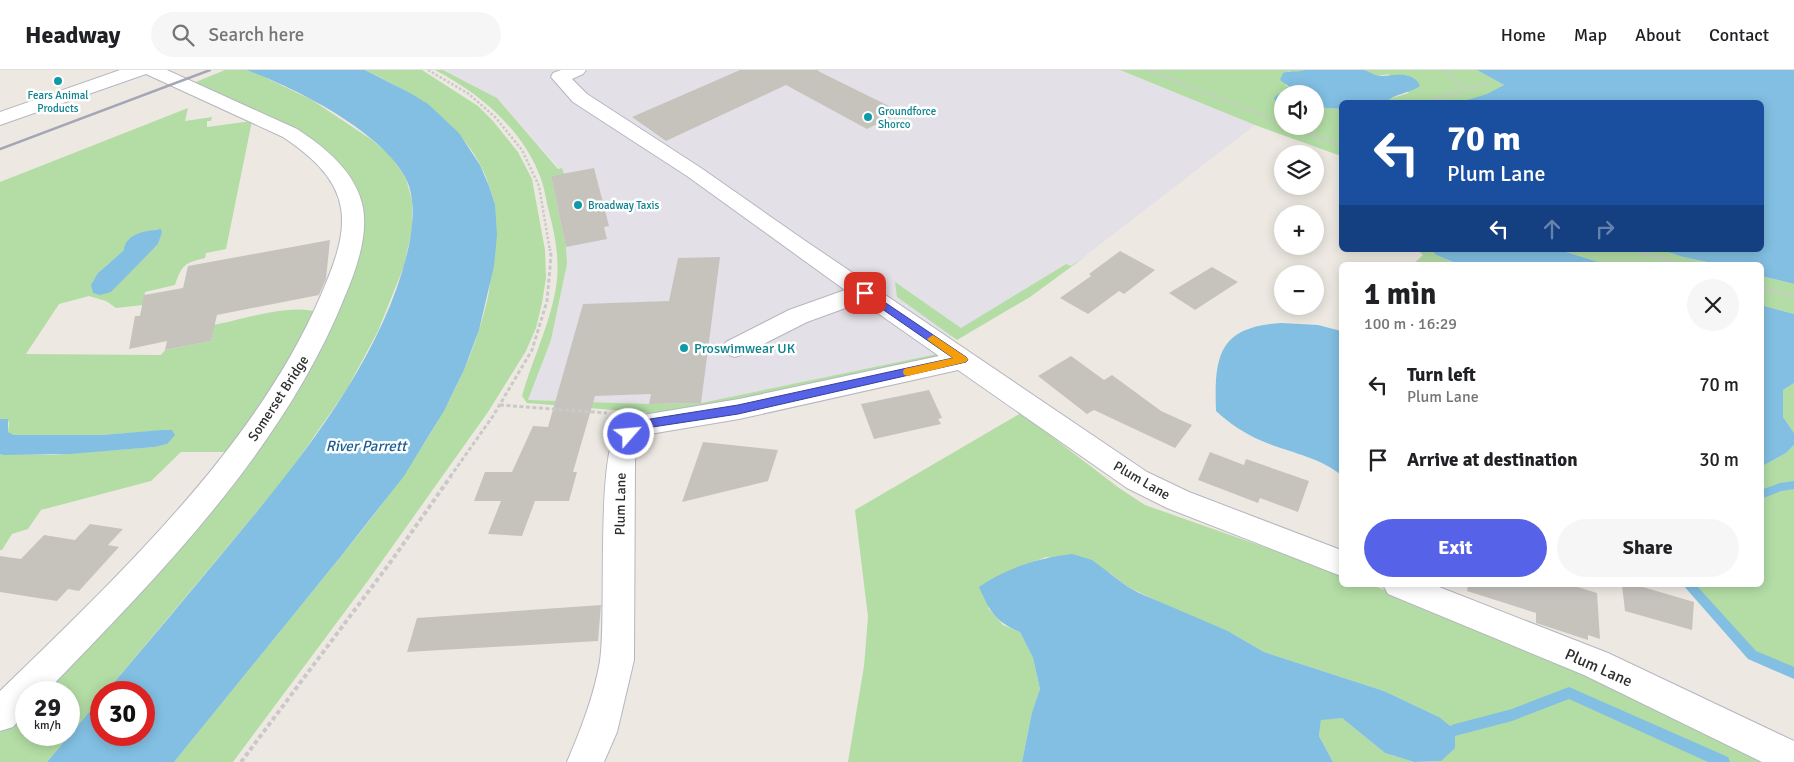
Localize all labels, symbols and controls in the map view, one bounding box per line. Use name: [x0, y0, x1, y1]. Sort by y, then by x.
search box: [151, 12, 501, 57]
text: Headway: [25, 20, 121, 50]
icon: search: [169, 21, 197, 49]
text: Search here: [209, 23, 304, 47]
text: Home: [1501, 24, 1546, 46]
text: Map: [1574, 24, 1607, 46]
text: About: [1635, 24, 1681, 46]
text: Contact: [1709, 24, 1769, 46]
marker: Fears Animal Products: [52, 75, 64, 87]
map controls: [1274, 85, 1324, 315]
button: sound: [1274, 85, 1324, 135]
place label: Fears Animal Products: [27, 89, 89, 115]
place label: Groundforce Shorco: [878, 105, 936, 131]
marker: Groundforce Shorco: [862, 111, 874, 123]
text: 70 m: [1447, 117, 1521, 160]
icon: left: [1364, 120, 1429, 185]
button: layers: [1274, 145, 1324, 195]
text: Plum Lane: [1447, 160, 1546, 187]
marker: Broadway Taxis: [572, 199, 584, 211]
place label: Broadway Taxis: [588, 199, 660, 212]
button: +: [1274, 205, 1324, 255]
icon: left: [1485, 215, 1513, 243]
icon: ahead: [1538, 215, 1566, 243]
icon: right: [1591, 215, 1619, 243]
button: −: [1274, 265, 1324, 315]
pin: [844, 272, 886, 314]
text: 1 min: [1364, 276, 1436, 313]
icon: arrive: [851, 279, 879, 307]
button: close: [1687, 279, 1739, 331]
text: 100 m · 16:29: [1364, 314, 1457, 334]
place label: Proswimwear UK: [694, 340, 796, 357]
marker: Proswimwear UK: [678, 342, 690, 354]
street label: Somerset Bridge: [244, 352, 312, 444]
text: Turn left: [1407, 363, 1476, 387]
icon: left: [1364, 371, 1392, 399]
text: 70 m: [1699, 373, 1739, 397]
text: Plum Lane: [1407, 387, 1479, 407]
position arrow: [602, 407, 654, 459]
water label: River Parrett: [326, 437, 408, 455]
icon: arrive: [1364, 446, 1392, 474]
text: Arrive at destination: [1407, 448, 1578, 472]
text: 30 m: [1699, 448, 1739, 472]
street label: Plum Lane: [1110, 457, 1173, 503]
street label: Plum Lane: [611, 473, 630, 536]
button: Exit: [1364, 519, 1547, 577]
button: Share: [1557, 519, 1739, 577]
street label: Plum Lane: [1562, 644, 1635, 692]
speed limit sign: 30: [90, 681, 155, 746]
text: 29: [34, 692, 61, 723]
text: km/h: [34, 718, 61, 733]

